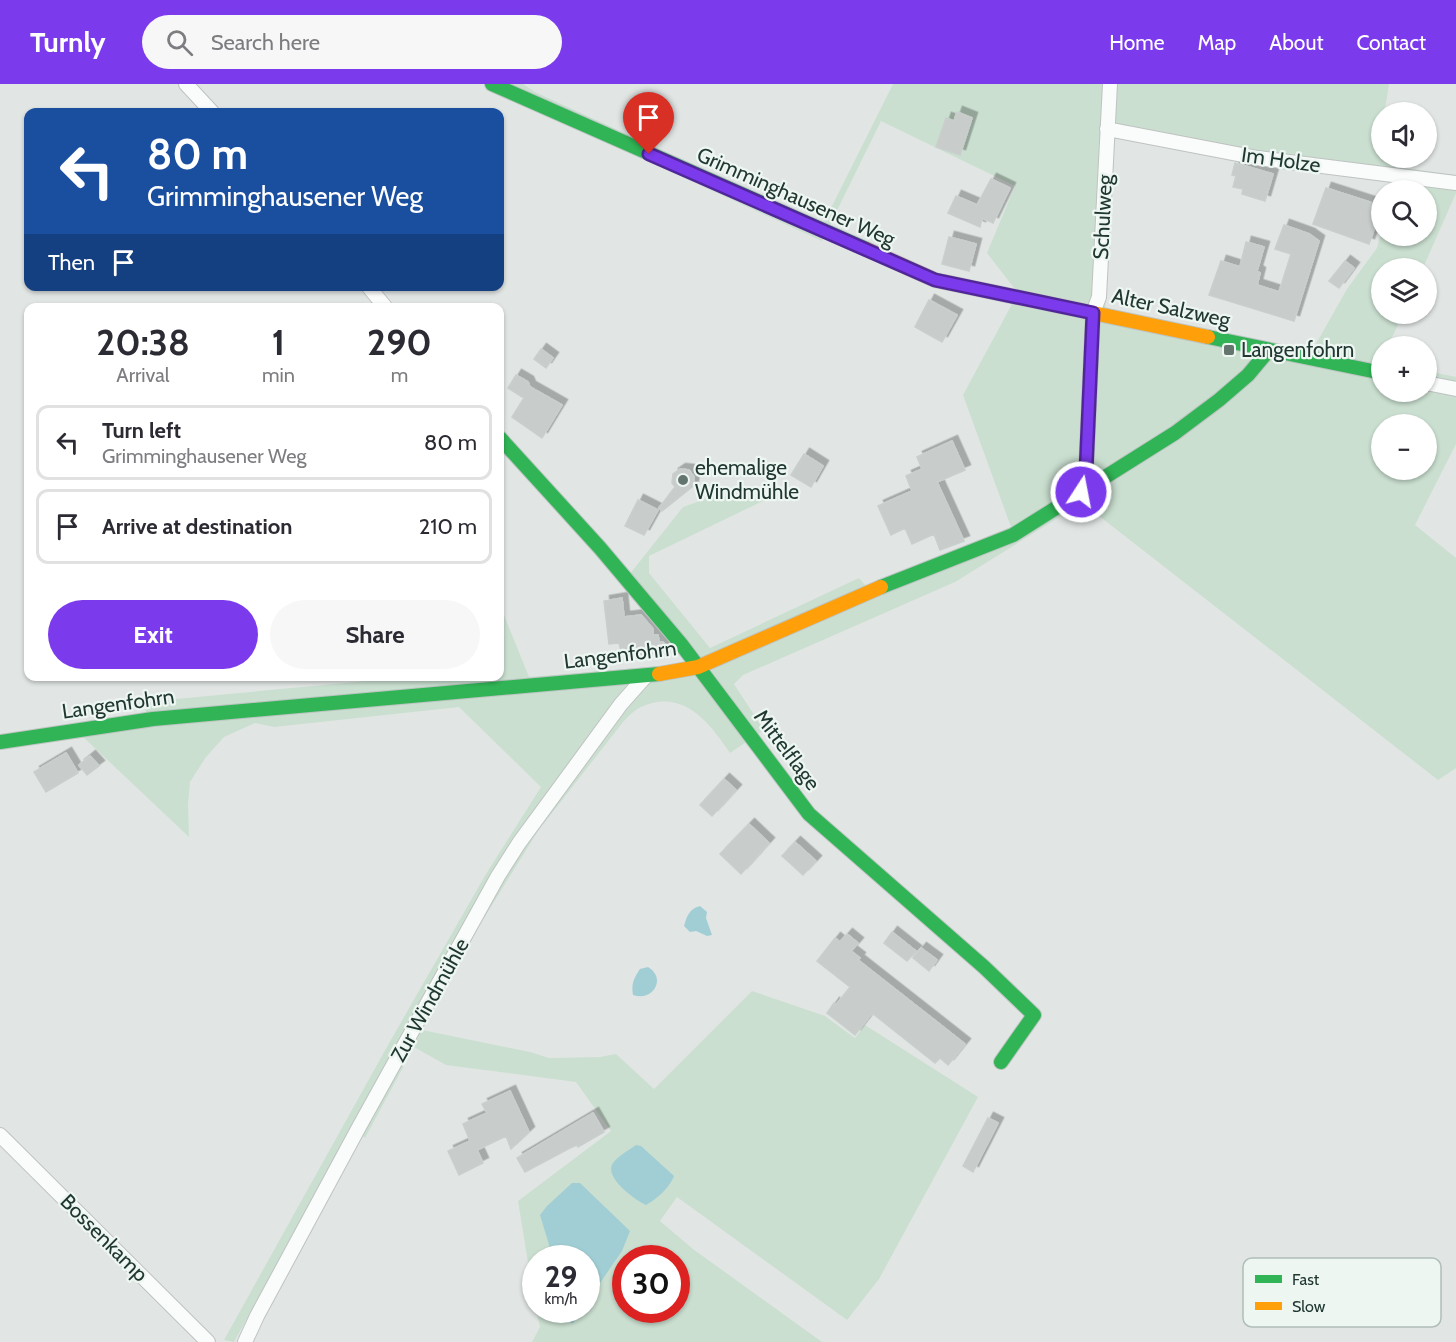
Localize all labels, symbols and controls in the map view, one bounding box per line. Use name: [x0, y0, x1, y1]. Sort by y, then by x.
search box: [142, 15, 562, 69]
text: Turnly: [30, 25, 106, 59]
icon: search: [163, 26, 196, 59]
text: Search here: [211, 29, 320, 56]
text: Home: [1109, 30, 1165, 55]
text: Map: [1198, 30, 1236, 55]
text: About: [1269, 30, 1323, 55]
text: Contact: [1356, 30, 1426, 55]
pin: [623, 92, 674, 154]
icon: arrive: [632, 101, 665, 134]
map controls: [1371, 102, 1437, 480]
button: sound: [1371, 102, 1437, 168]
text: 80 m: [147, 128, 248, 180]
icon: left: [48, 132, 126, 210]
street label: Grimminghausener Weg: [693, 141, 900, 252]
street label: Im Holze: [1240, 142, 1323, 177]
street label: Schulweg: [1088, 173, 1117, 260]
text: Grimminghausener Weg: [147, 180, 423, 213]
button: search: [1371, 180, 1437, 246]
icon: arrive: [107, 246, 140, 279]
text: Then: [48, 249, 95, 276]
button: layers: [1371, 258, 1437, 324]
street label: Alter Salzweg: [1110, 283, 1233, 332]
text: 20:38: [96, 320, 190, 364]
text: 1: [272, 320, 285, 364]
text: 290: [367, 320, 432, 364]
button: +: [1371, 336, 1437, 402]
place label: Langenfohrn: [1241, 337, 1354, 362]
marker: Langenfohrn: [1222, 343, 1236, 357]
text: Arrival: [116, 363, 170, 387]
text: min: [262, 363, 295, 387]
text: m: [391, 363, 408, 387]
button: −: [1371, 414, 1437, 480]
text: Turn left: [102, 417, 181, 444]
icon: left: [51, 426, 84, 459]
text: 80 m: [424, 429, 477, 456]
text: Grimminghausener Weg: [102, 444, 306, 468]
place label: ehemalige Windmühle: [695, 455, 799, 504]
position arrow: [1049, 460, 1113, 524]
marker: ehemalige Windmühle: [676, 473, 690, 487]
icon: arrive: [51, 510, 84, 543]
text: Arrive at destination: [102, 513, 292, 540]
text: 210 m: [419, 513, 477, 540]
button: Exit: [48, 600, 258, 669]
button: Share: [270, 600, 480, 669]
street label: Langenfohrn: [562, 635, 678, 674]
street label: Langenfohrn: [60, 683, 176, 724]
street label: Mittelflage: [749, 705, 826, 795]
street label: Zur Windmühle: [385, 933, 474, 1066]
street label: Bossenkamp: [55, 1189, 153, 1287]
speed limit sign: 30: [612, 1245, 690, 1323]
text: 29: [545, 1258, 577, 1295]
legend: [1243, 1258, 1441, 1327]
text: Fast: [1292, 1270, 1320, 1289]
text: km/h: [545, 1290, 577, 1308]
text: Slow: [1292, 1297, 1326, 1316]

